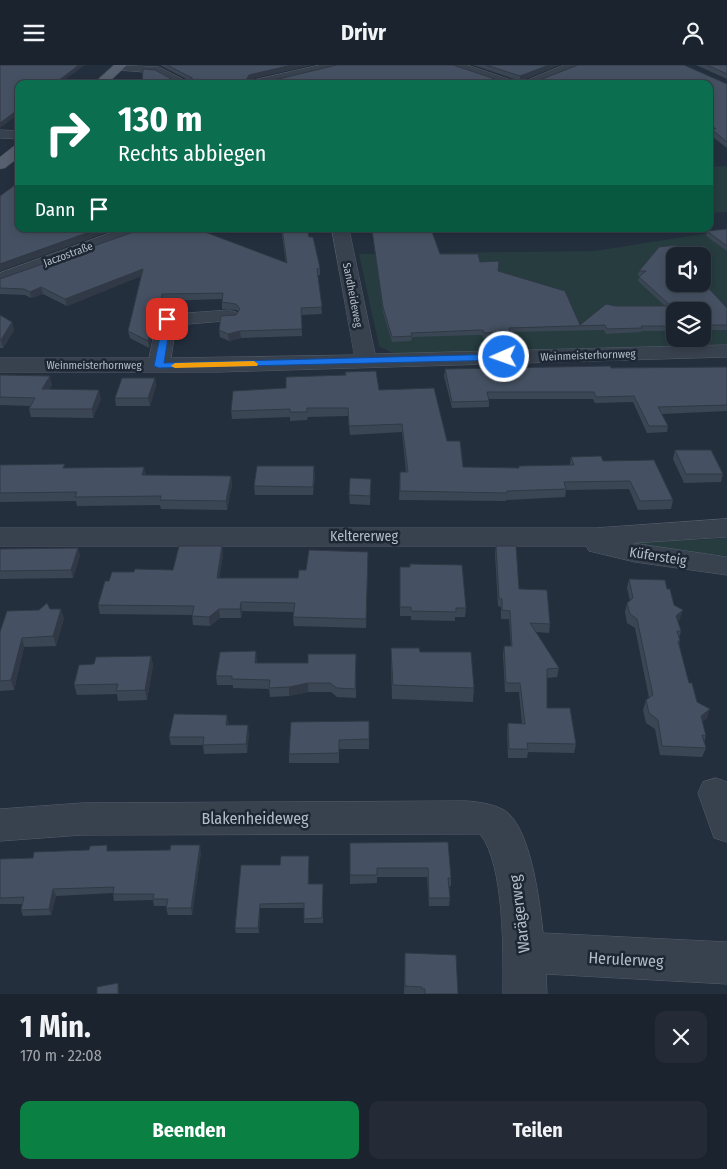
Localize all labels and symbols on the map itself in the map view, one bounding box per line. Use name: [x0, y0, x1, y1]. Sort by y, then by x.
street label: Jaczostraße: [42, 240, 95, 269]
street label: Sandheideweg: [340, 262, 365, 329]
pin: [146, 298, 188, 340]
position arrow: [477, 330, 529, 382]
street label: Weinmeisterhornweg: [540, 347, 637, 364]
street label: Weinmeisterhornweg: [46, 359, 142, 372]
street label: Keltererweg: [330, 528, 398, 545]
street label: Küfersteig: [628, 544, 688, 569]
street label: Blakenheideweg: [201, 809, 309, 828]
street label: Warägerweg: [505, 873, 534, 954]
street label: Herulerweg: [588, 948, 664, 971]

